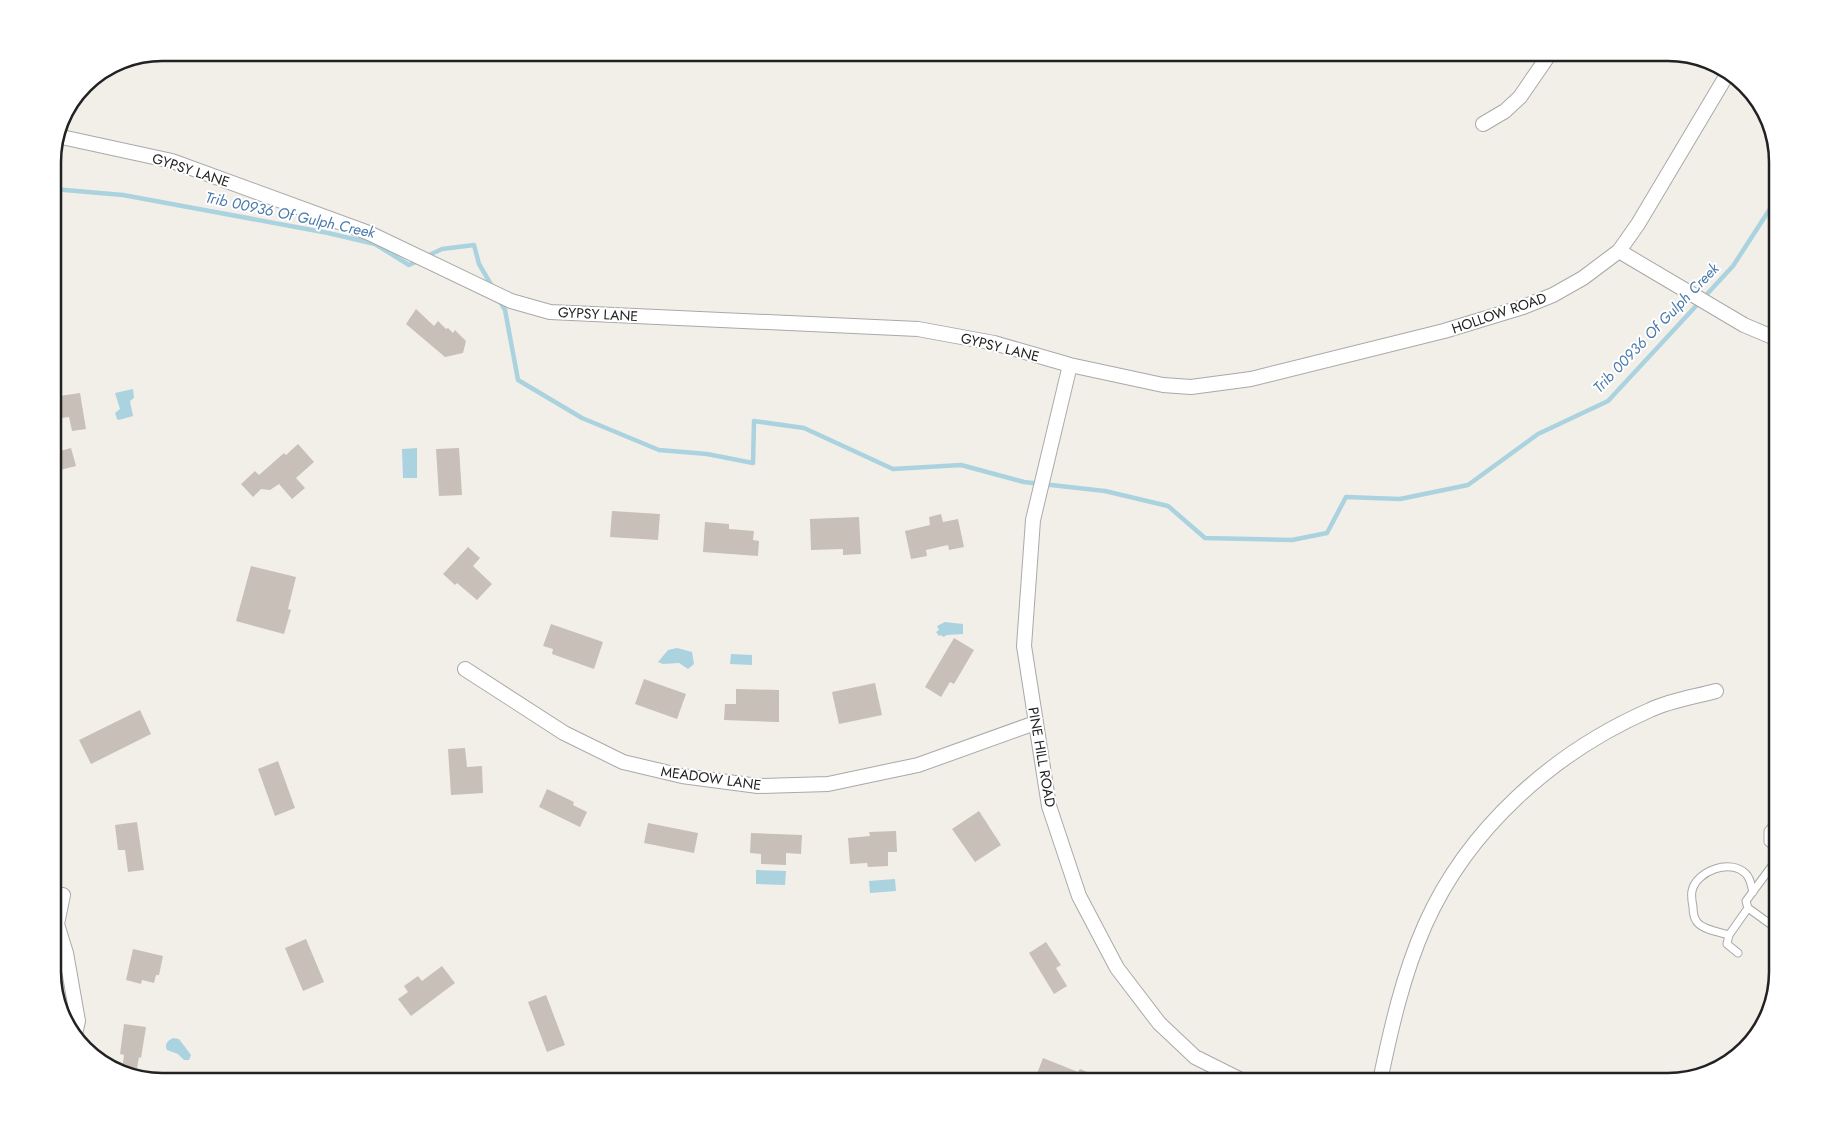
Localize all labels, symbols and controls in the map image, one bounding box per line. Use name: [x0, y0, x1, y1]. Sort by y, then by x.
street label: GYPSY LANE: [150, 148, 232, 192]
water label: Trib 00936 Of Gulph Creek: [203, 186, 377, 244]
water label: Trib 00936 Of Gulph Creek: [1588, 258, 1724, 398]
street label: HOLLOW ROAD: [1449, 287, 1549, 339]
street label: GYPSY LANE: [557, 302, 639, 326]
street label: GYPSY LANE: [959, 328, 1041, 366]
street label: PINE HILL ROAD: [1023, 705, 1061, 809]
street label: MEADOW LANE: [660, 761, 762, 795]

